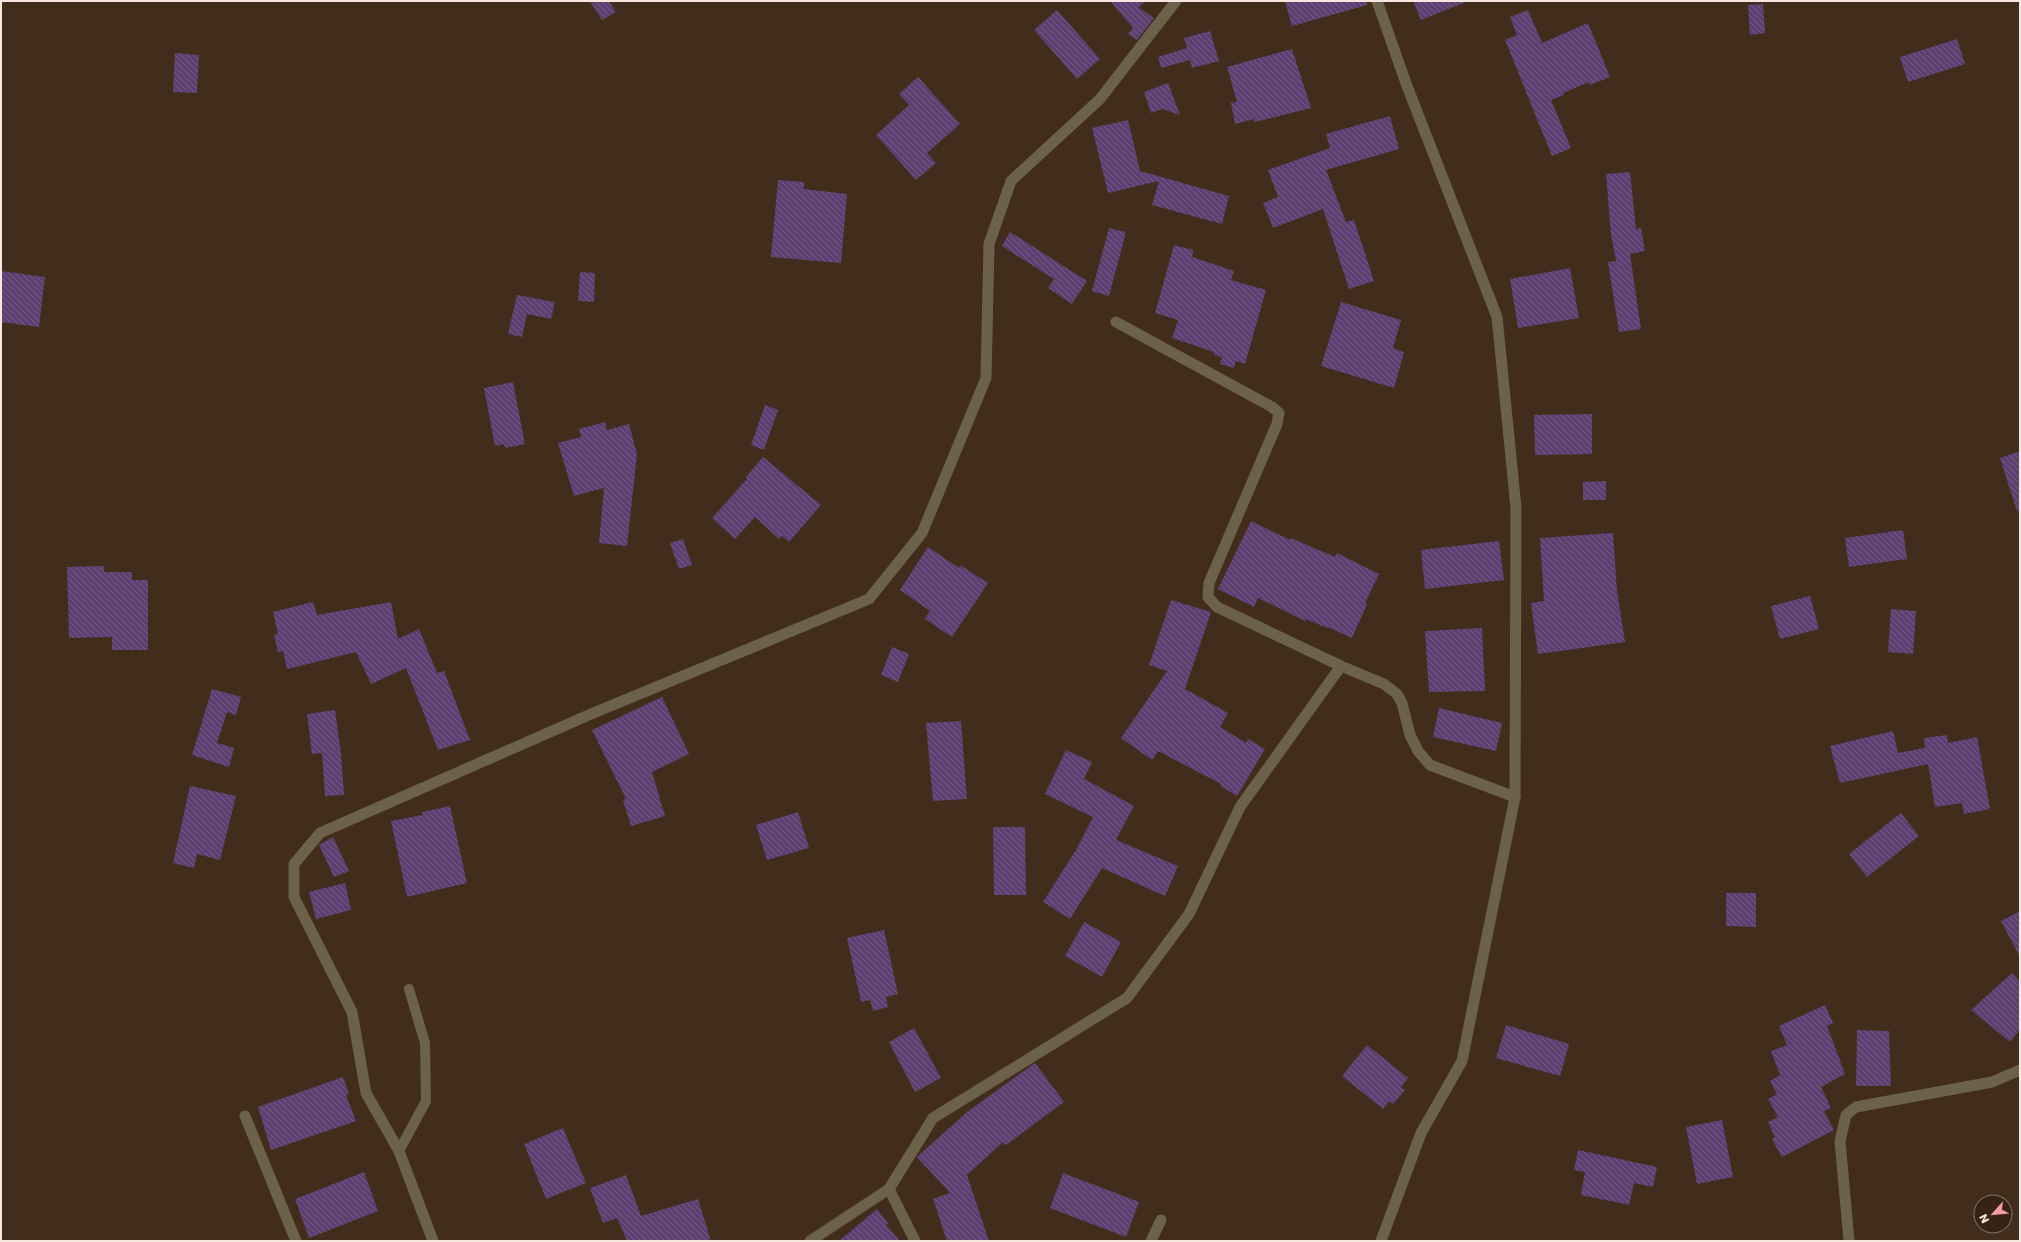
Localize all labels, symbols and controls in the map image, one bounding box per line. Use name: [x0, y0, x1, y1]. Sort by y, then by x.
north arrow: [1973, 1194, 2013, 1234]
text: N: [1975, 1211, 1993, 1226]

